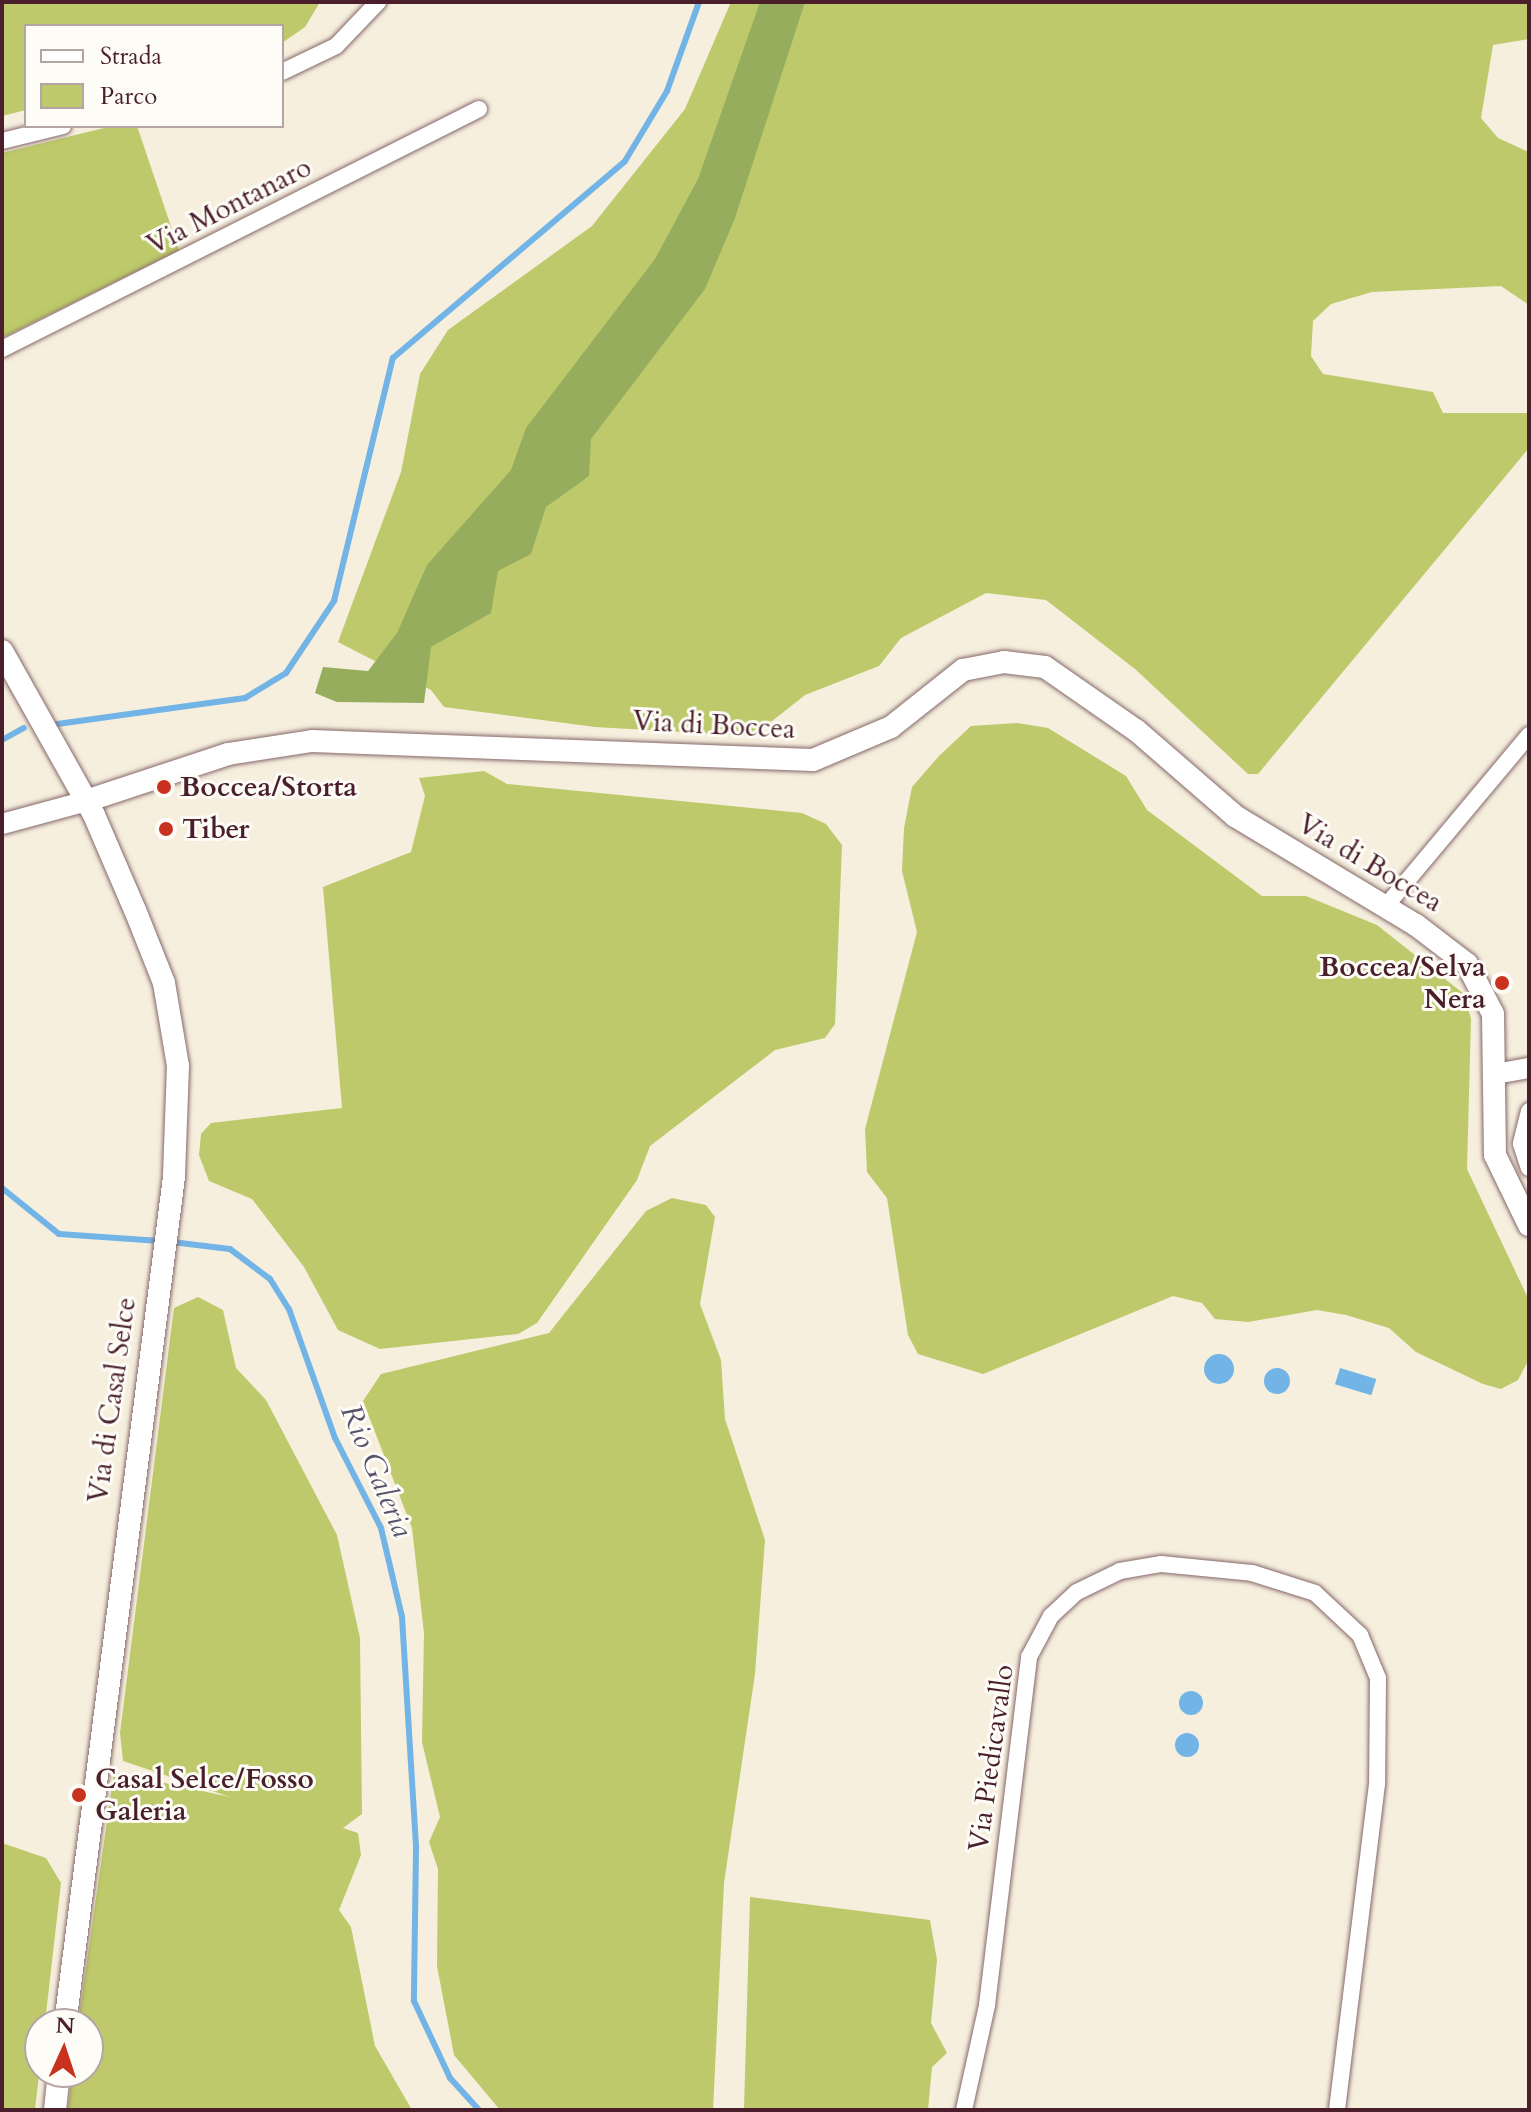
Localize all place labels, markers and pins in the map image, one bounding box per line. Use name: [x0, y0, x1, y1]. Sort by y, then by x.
place label: Boccea/Storta: [180, 770, 357, 804]
marker: Boccea/Storta: [155, 778, 173, 796]
place label: Tiber: [182, 812, 249, 846]
marker: Tiber: [157, 820, 175, 838]
place label: Boccea/Selva Nera: [1319, 950, 1486, 1016]
marker: Boccea/Selva Nera: [1493, 974, 1511, 992]
place label: Casal Selce/Fosso Galeria: [95, 1762, 314, 1828]
marker: Casal Selce/Fosso Galeria: [70, 1786, 88, 1804]

